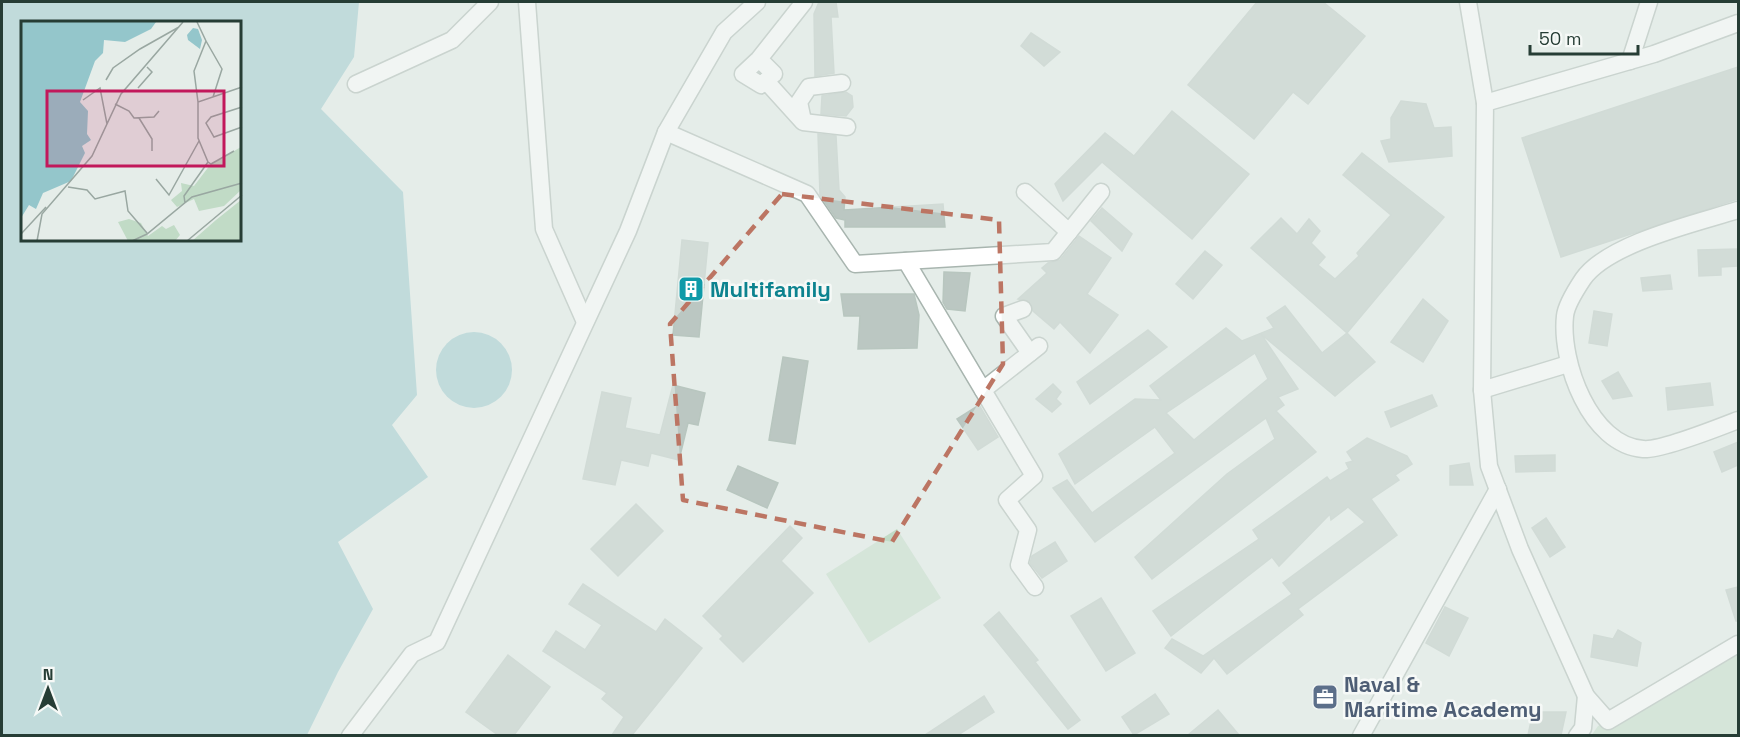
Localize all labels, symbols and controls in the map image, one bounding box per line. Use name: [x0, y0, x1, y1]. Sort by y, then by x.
scale bar: [1530, 18, 1638, 56]
inset map: [21, 21, 242, 242]
text: 50 m: [1539, 27, 1581, 50]
building icon: Multifamily: [676, 274, 706, 304]
place label: Multifamily: [710, 275, 831, 303]
north arrow: [18, 659, 78, 719]
text: N: [43, 664, 53, 685]
place label: Naval & Maritime Academy: [1344, 670, 1542, 723]
office icon: Naval & Maritime Academy: [1310, 682, 1340, 712]

